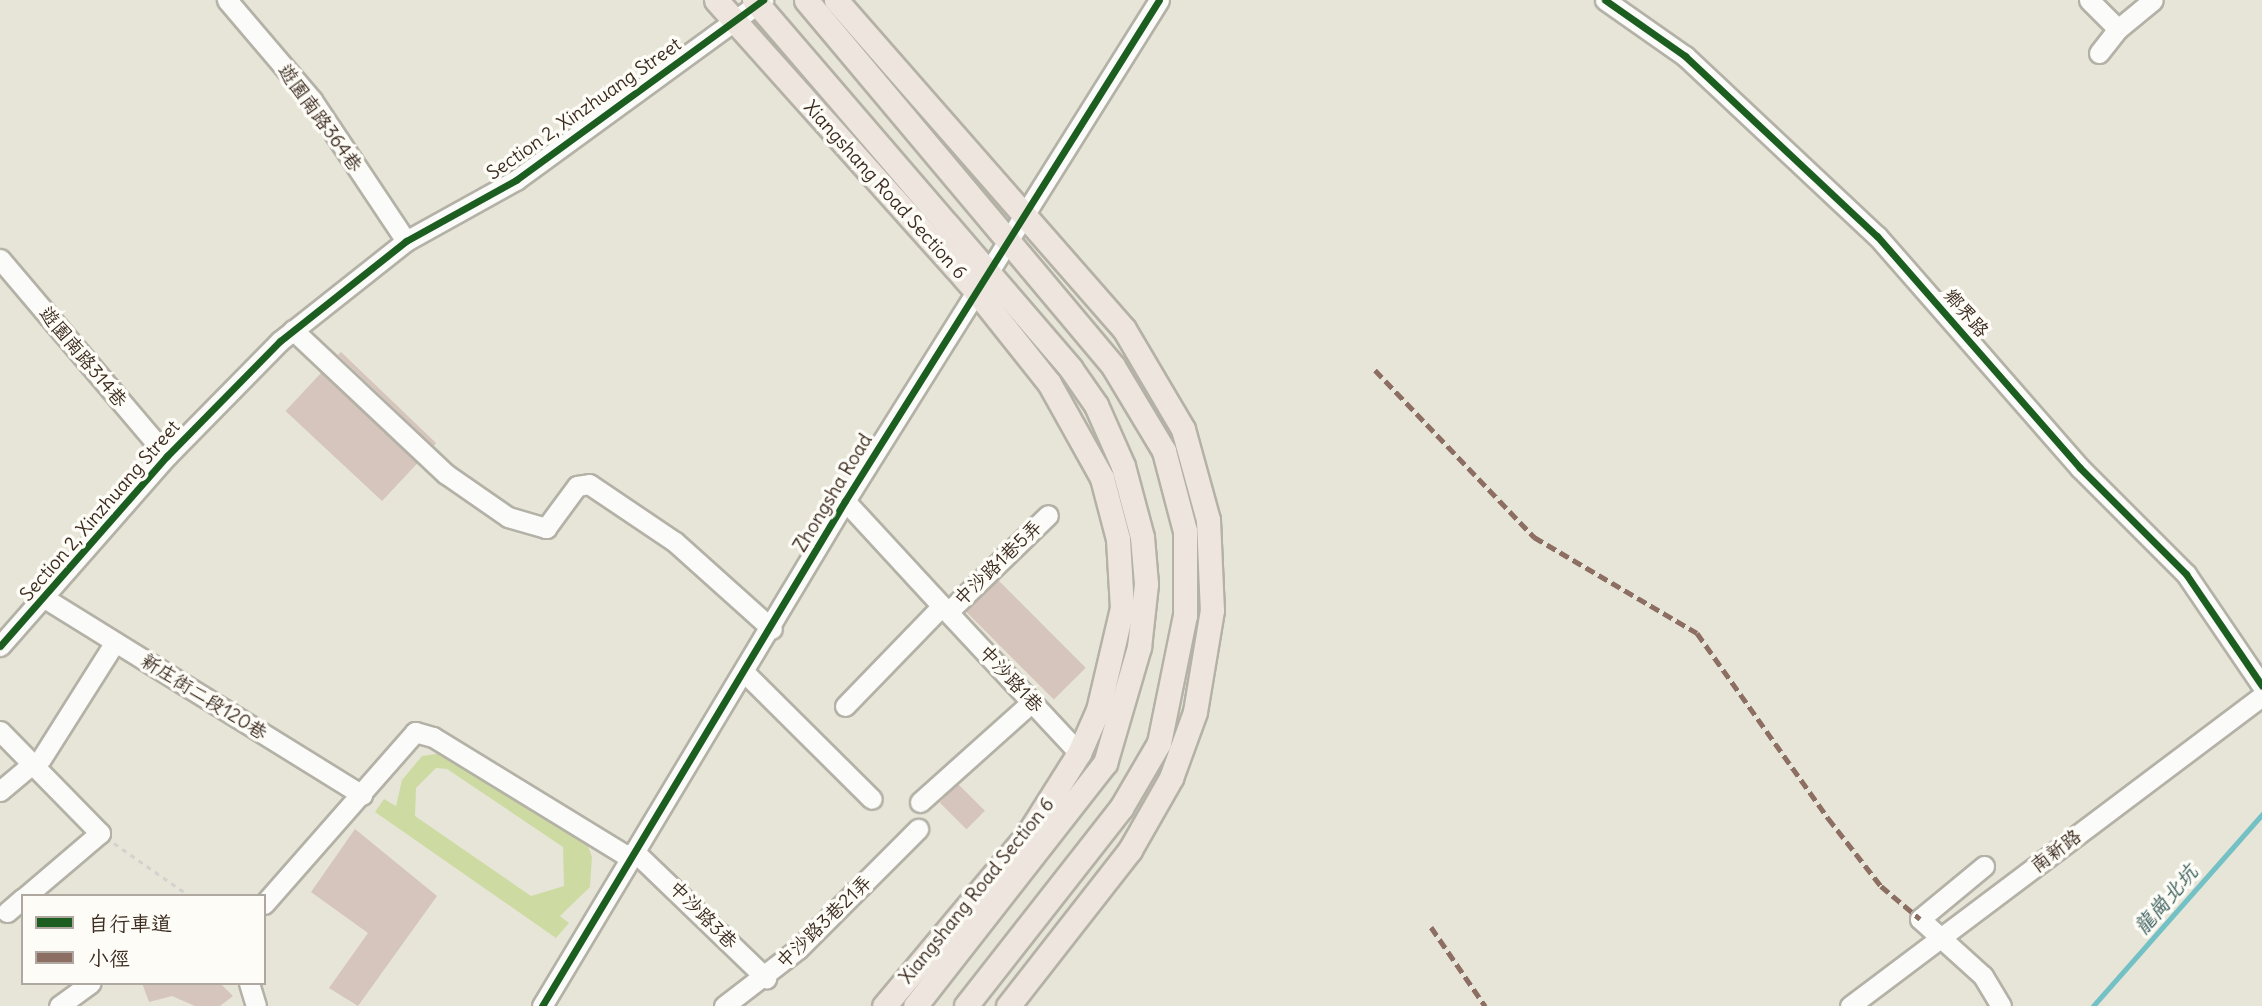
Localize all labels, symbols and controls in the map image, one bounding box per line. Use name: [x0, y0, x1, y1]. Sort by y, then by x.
street label: Section 2, Xinzhuang Street: [482, 33, 686, 185]
street label: 遊園南路364巷: [273, 60, 367, 176]
street label: Xiangshang Road Section 6: [799, 96, 971, 284]
street label: 鄉界路: [1939, 284, 1993, 342]
street label: 遊園南路314巷: [34, 302, 132, 412]
street label: Section 2, Xinzhuang Street: [15, 416, 185, 606]
street label: Zhongsha Road: [789, 430, 877, 556]
street label: 中沙路1巷5弄: [949, 515, 1047, 611]
street label: 中沙路1巷: [974, 641, 1048, 717]
street label: 新庄街二段120巷: [137, 649, 271, 745]
street label: Xiangshang Road Section 6: [895, 793, 1059, 989]
street label: 南新路: [2026, 825, 2086, 877]
water label: 龍崗北坑: [2129, 860, 2203, 940]
street label: 中沙路3巷21弄: [772, 871, 876, 973]
street label: 中沙路3巷: [664, 876, 742, 954]
legend: [21, 894, 266, 985]
text: 自行車道: [88, 910, 172, 937]
text: 小徑: [88, 945, 130, 972]

